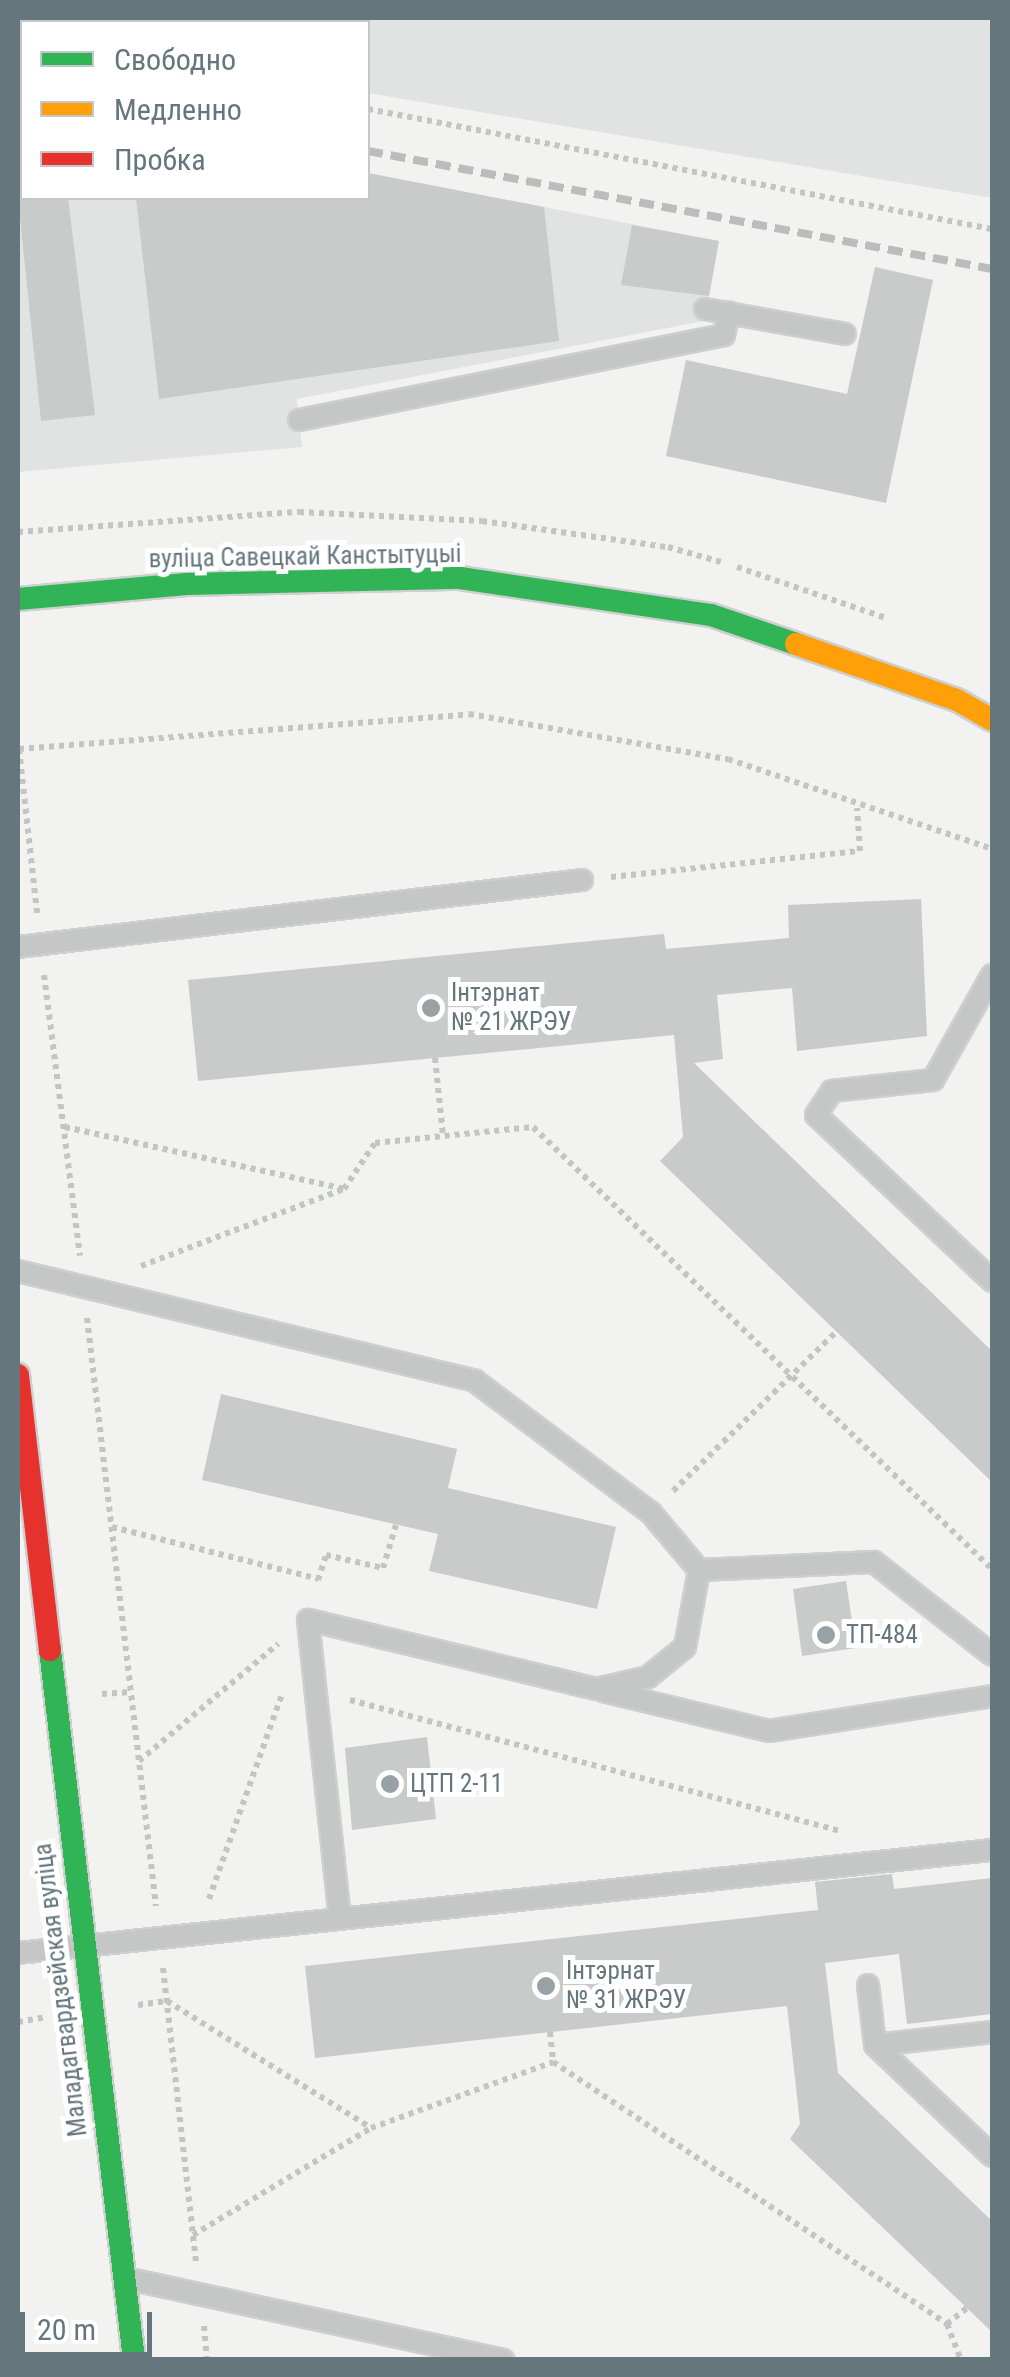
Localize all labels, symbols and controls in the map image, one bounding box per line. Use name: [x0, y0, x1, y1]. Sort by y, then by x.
legend: [20, 20, 370, 200]
text: Свободно: [114, 42, 236, 77]
text: Медленно: [114, 92, 242, 127]
text: Пробка: [114, 142, 206, 177]
street label: вуліца Савецкай Канстытуцыі: [148, 539, 462, 575]
place label: Інтэрнат № 21 ЖРЭУ: [451, 979, 571, 1038]
marker: Інтэрнат № 21 ЖРЭУ: [420, 997, 442, 1019]
place label: ТП-484: [846, 1620, 918, 1650]
marker: ТП-484: [815, 1624, 837, 1646]
place label: ЦТП 2-11: [410, 1769, 503, 1799]
marker: ЦТП 2-11: [379, 1773, 401, 1795]
street label: Маладагвардзейская вуліца: [28, 1842, 94, 2138]
place label: Інтэрнат № 31 ЖРЭУ: [566, 1957, 686, 2016]
marker: Інтэрнат № 31 ЖРЭУ: [535, 1975, 557, 1997]
scale bar: [25, 2292, 158, 2354]
text: 20 m: [37, 2312, 96, 2347]

